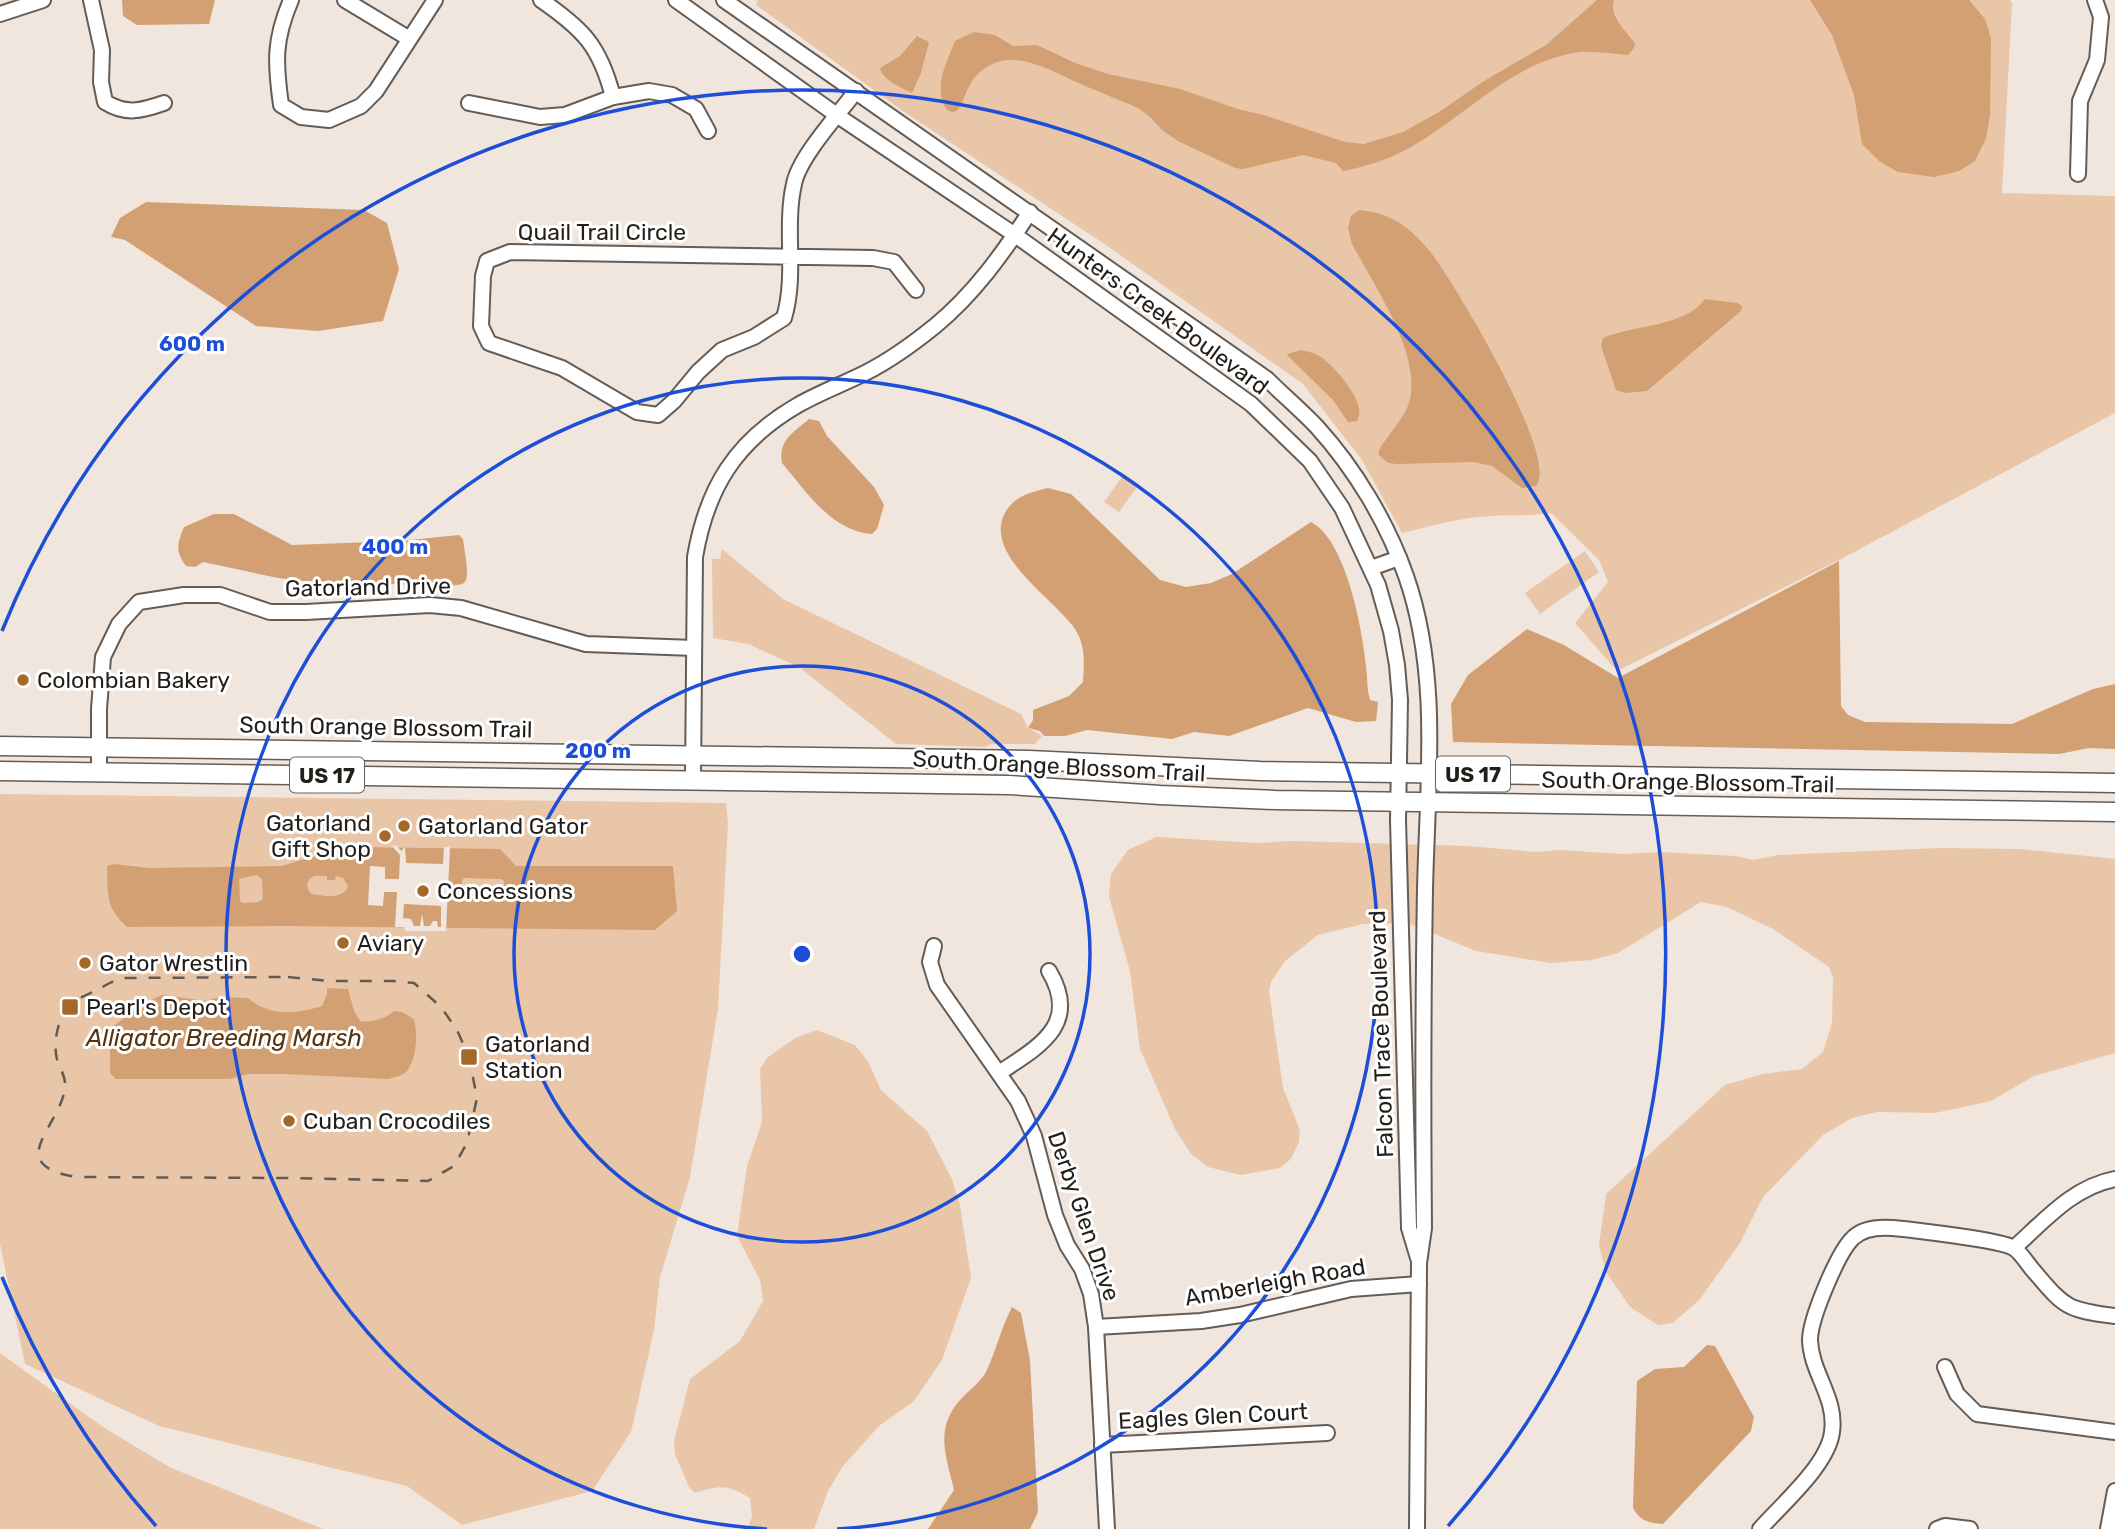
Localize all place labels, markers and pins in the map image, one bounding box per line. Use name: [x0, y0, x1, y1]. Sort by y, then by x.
place label: Colombian Bakery: [37, 666, 230, 694]
marker: Colombian Bakery: [15, 672, 31, 688]
place label: Gatorland Gift Shop: [266, 809, 371, 863]
place label: Gatorland Gator: [418, 812, 588, 840]
marker: Gatorland Gator: [396, 818, 412, 834]
marker: Gatorland Gift Shop: [377, 828, 393, 844]
place label: Concessions: [437, 877, 573, 905]
marker: Concessions: [415, 883, 431, 899]
place label: Aviary: [357, 929, 424, 957]
marker: Aviary: [335, 935, 351, 951]
centre of rings: [790, 942, 814, 966]
place label: Gator Wrestlin: [99, 949, 248, 977]
marker: Gator Wrestlin: [77, 955, 93, 971]
place label: Pearl's Depot: [86, 993, 227, 1021]
marker: Pearl's Depot: [60, 997, 80, 1017]
place label: Gatorland Station: [485, 1030, 590, 1084]
marker: Gatorland Station: [459, 1047, 479, 1067]
place label: Cuban Crocodiles: [303, 1107, 491, 1135]
marker: Cuban Crocodiles: [281, 1113, 297, 1129]

